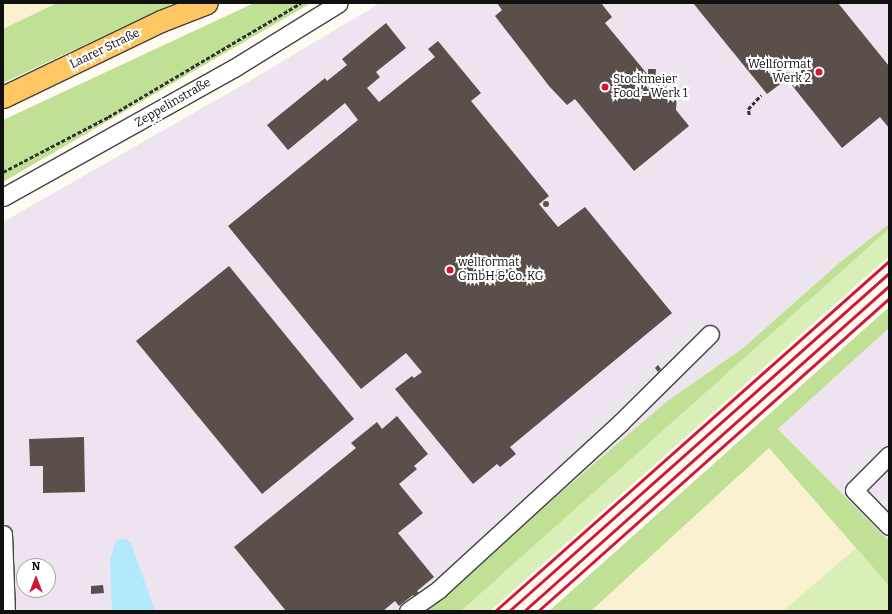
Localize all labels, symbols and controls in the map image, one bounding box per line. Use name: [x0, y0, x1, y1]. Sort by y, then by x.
street label: Laarer Straße: [68, 26, 142, 72]
place label: Wellformat Werk 2: [748, 58, 811, 86]
marker: Wellformat Werk 2: [814, 67, 824, 77]
place label: Stockmeier Food - Werk 1: [613, 73, 688, 101]
street label: Zeppelinstraße: [133, 75, 213, 131]
marker: Stockmeier Food - Werk 1: [600, 82, 610, 92]
place label: wellformat GmbH & Co. KG: [458, 256, 544, 284]
marker: wellformat GmbH & Co. KG: [445, 265, 455, 275]
north arrow: [16, 558, 56, 598]
text: N: [32, 560, 40, 573]

